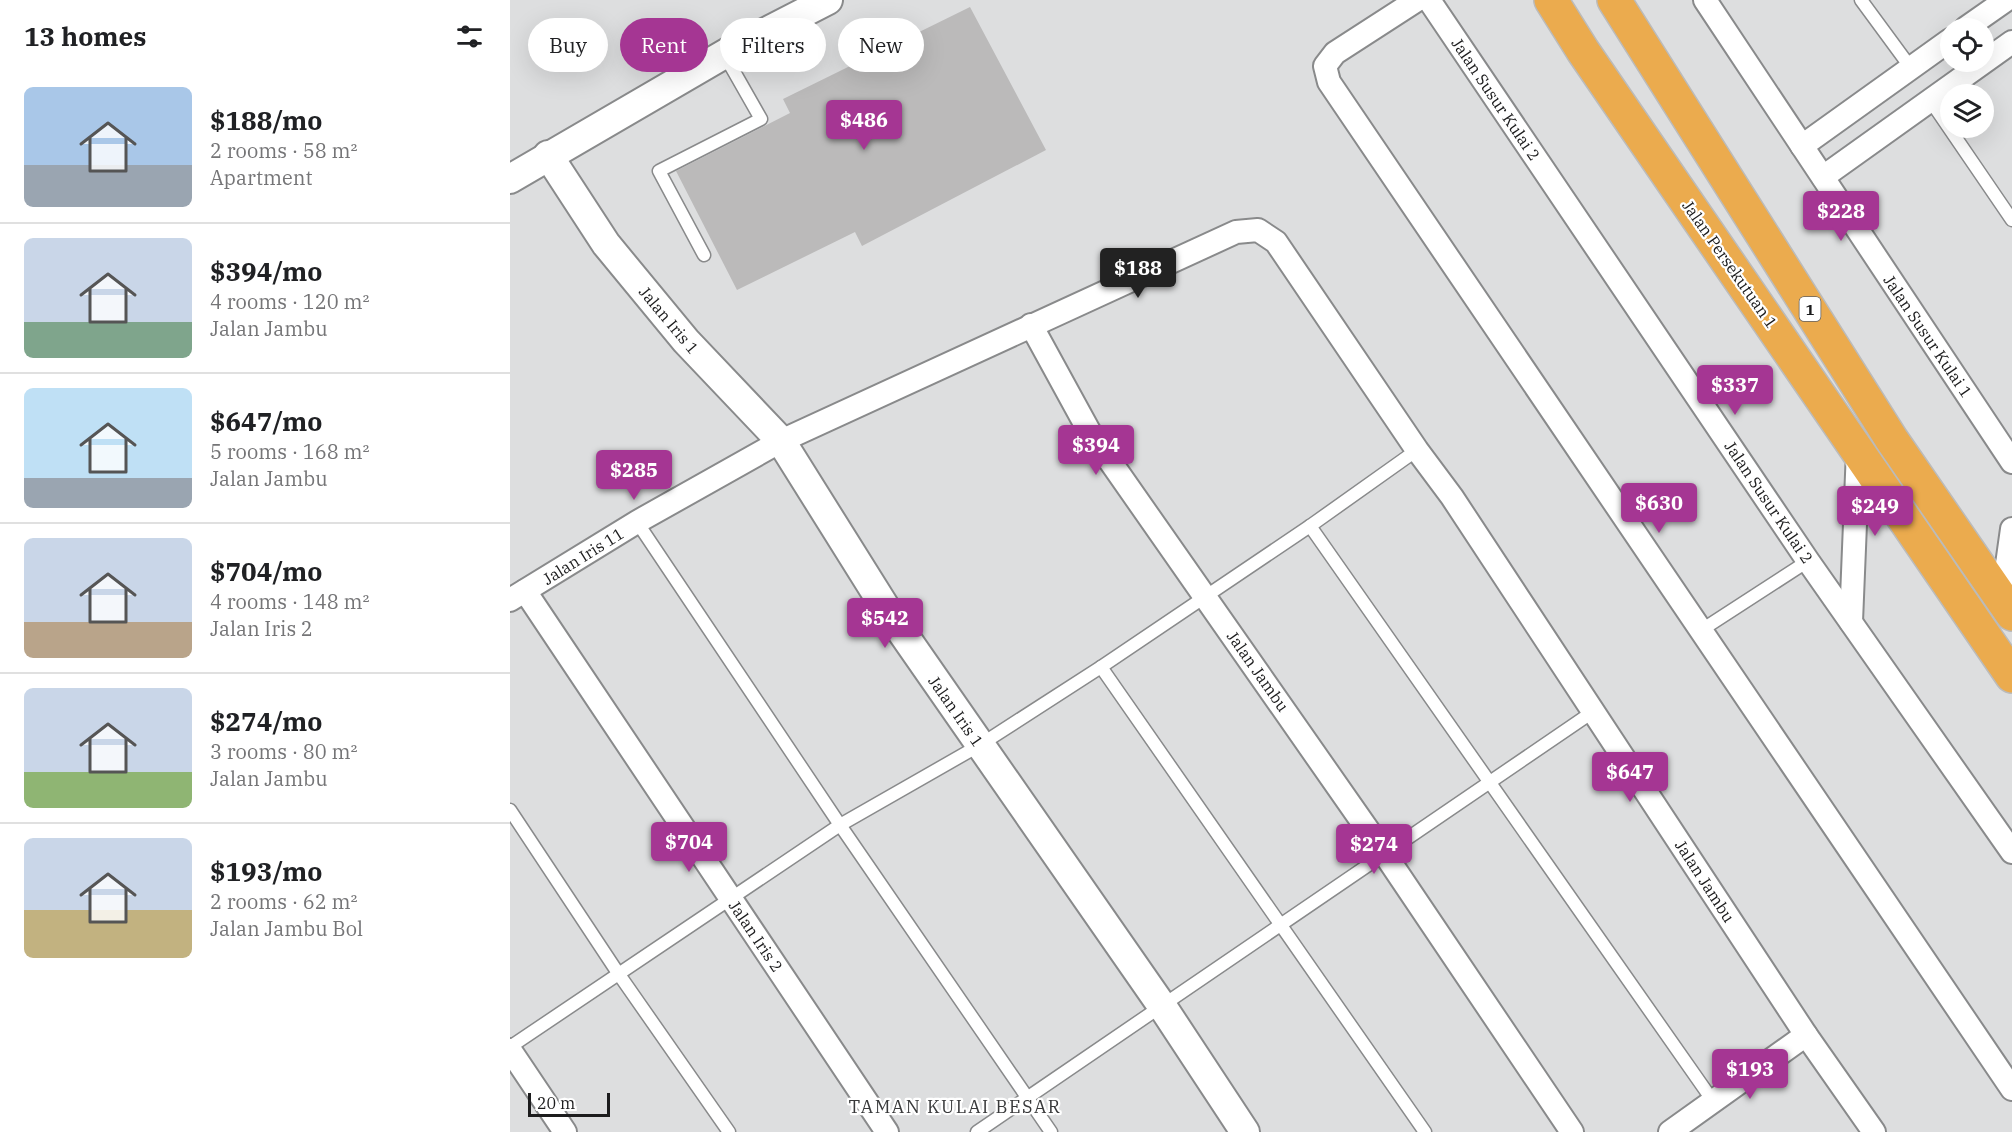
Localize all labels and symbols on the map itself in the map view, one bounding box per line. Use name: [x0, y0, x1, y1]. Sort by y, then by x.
street label: Jalan Susur Kulai 2: [1447, 34, 1545, 164]
pin: $486: [828, 100, 900, 151]
pin: $228: [1805, 191, 1877, 242]
street label: Jalan Persekutuan 1: [1678, 196, 1782, 332]
pin: $188: [1102, 248, 1174, 299]
street label: Jalan Susur Kulai 1: [1879, 271, 1977, 401]
street label: Jalan Iris 1: [635, 282, 703, 358]
road number: 1: [1800, 297, 1820, 321]
pin: $337: [1699, 365, 1771, 416]
pin: $394: [1060, 425, 1132, 476]
street label: Jalan Susur Kulai 2: [1720, 437, 1818, 567]
pin: $285: [598, 450, 670, 501]
pin: $630: [1623, 483, 1695, 534]
pin: $249: [1839, 486, 1911, 537]
street label: Jalan Iris 11: [539, 523, 627, 589]
pin: $542: [849, 598, 921, 649]
street label: Jalan Jambu: [1223, 627, 1293, 715]
street label: Jalan Iris 1: [924, 672, 988, 750]
pin: $647: [1594, 752, 1666, 803]
pin: $704: [653, 822, 725, 873]
pin: $274: [1338, 824, 1410, 875]
street label: Jalan Jambu: [1671, 836, 1739, 926]
street label: Jalan Iris 2: [725, 896, 787, 976]
pin: $193: [1714, 1049, 1786, 1100]
scale bar: [528, 1090, 610, 1118]
district label: TAMAN KULAI BESAR: [849, 1095, 1061, 1118]

